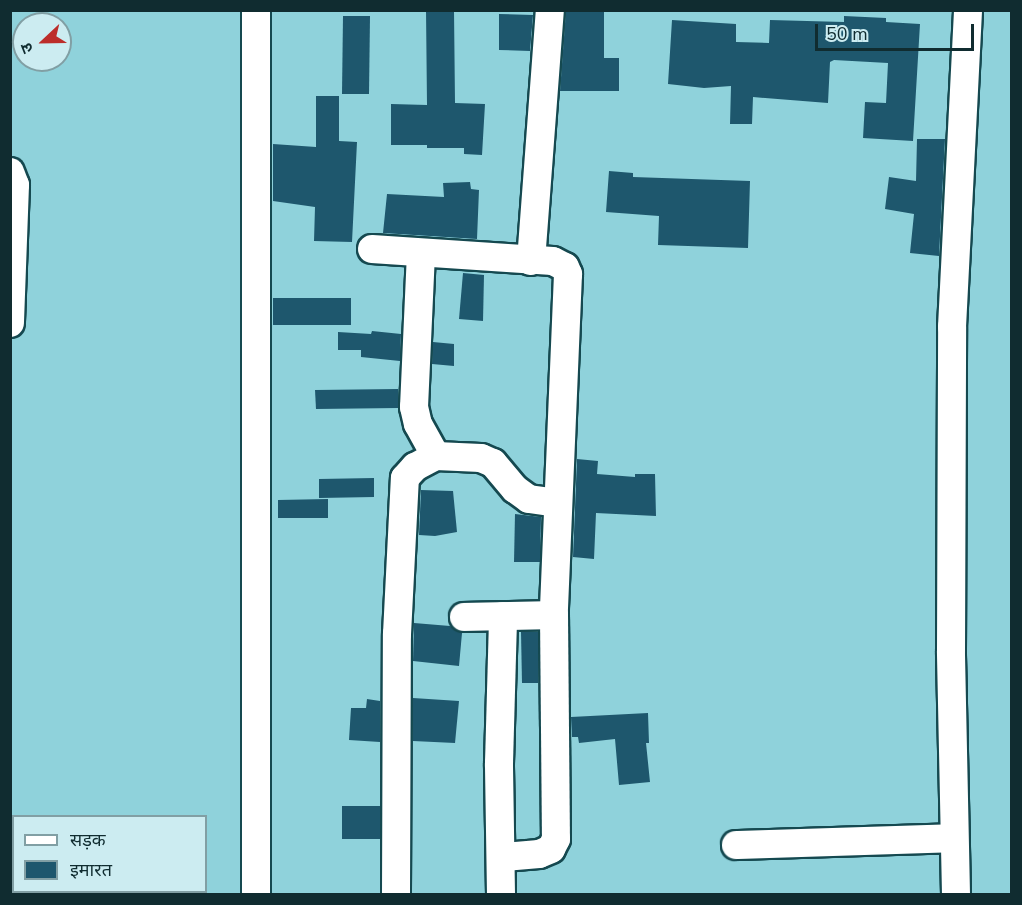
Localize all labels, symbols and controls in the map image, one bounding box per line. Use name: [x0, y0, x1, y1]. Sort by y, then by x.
north arrow: [12, 12, 72, 72]
scale bar: [818, 12, 977, 50]
text: 50 m: [826, 22, 868, 46]
text: उ: [15, 40, 39, 56]
legend: [12, 815, 207, 893]
text: सड़क: [70, 828, 106, 852]
text: इमारत: [70, 858, 112, 882]

